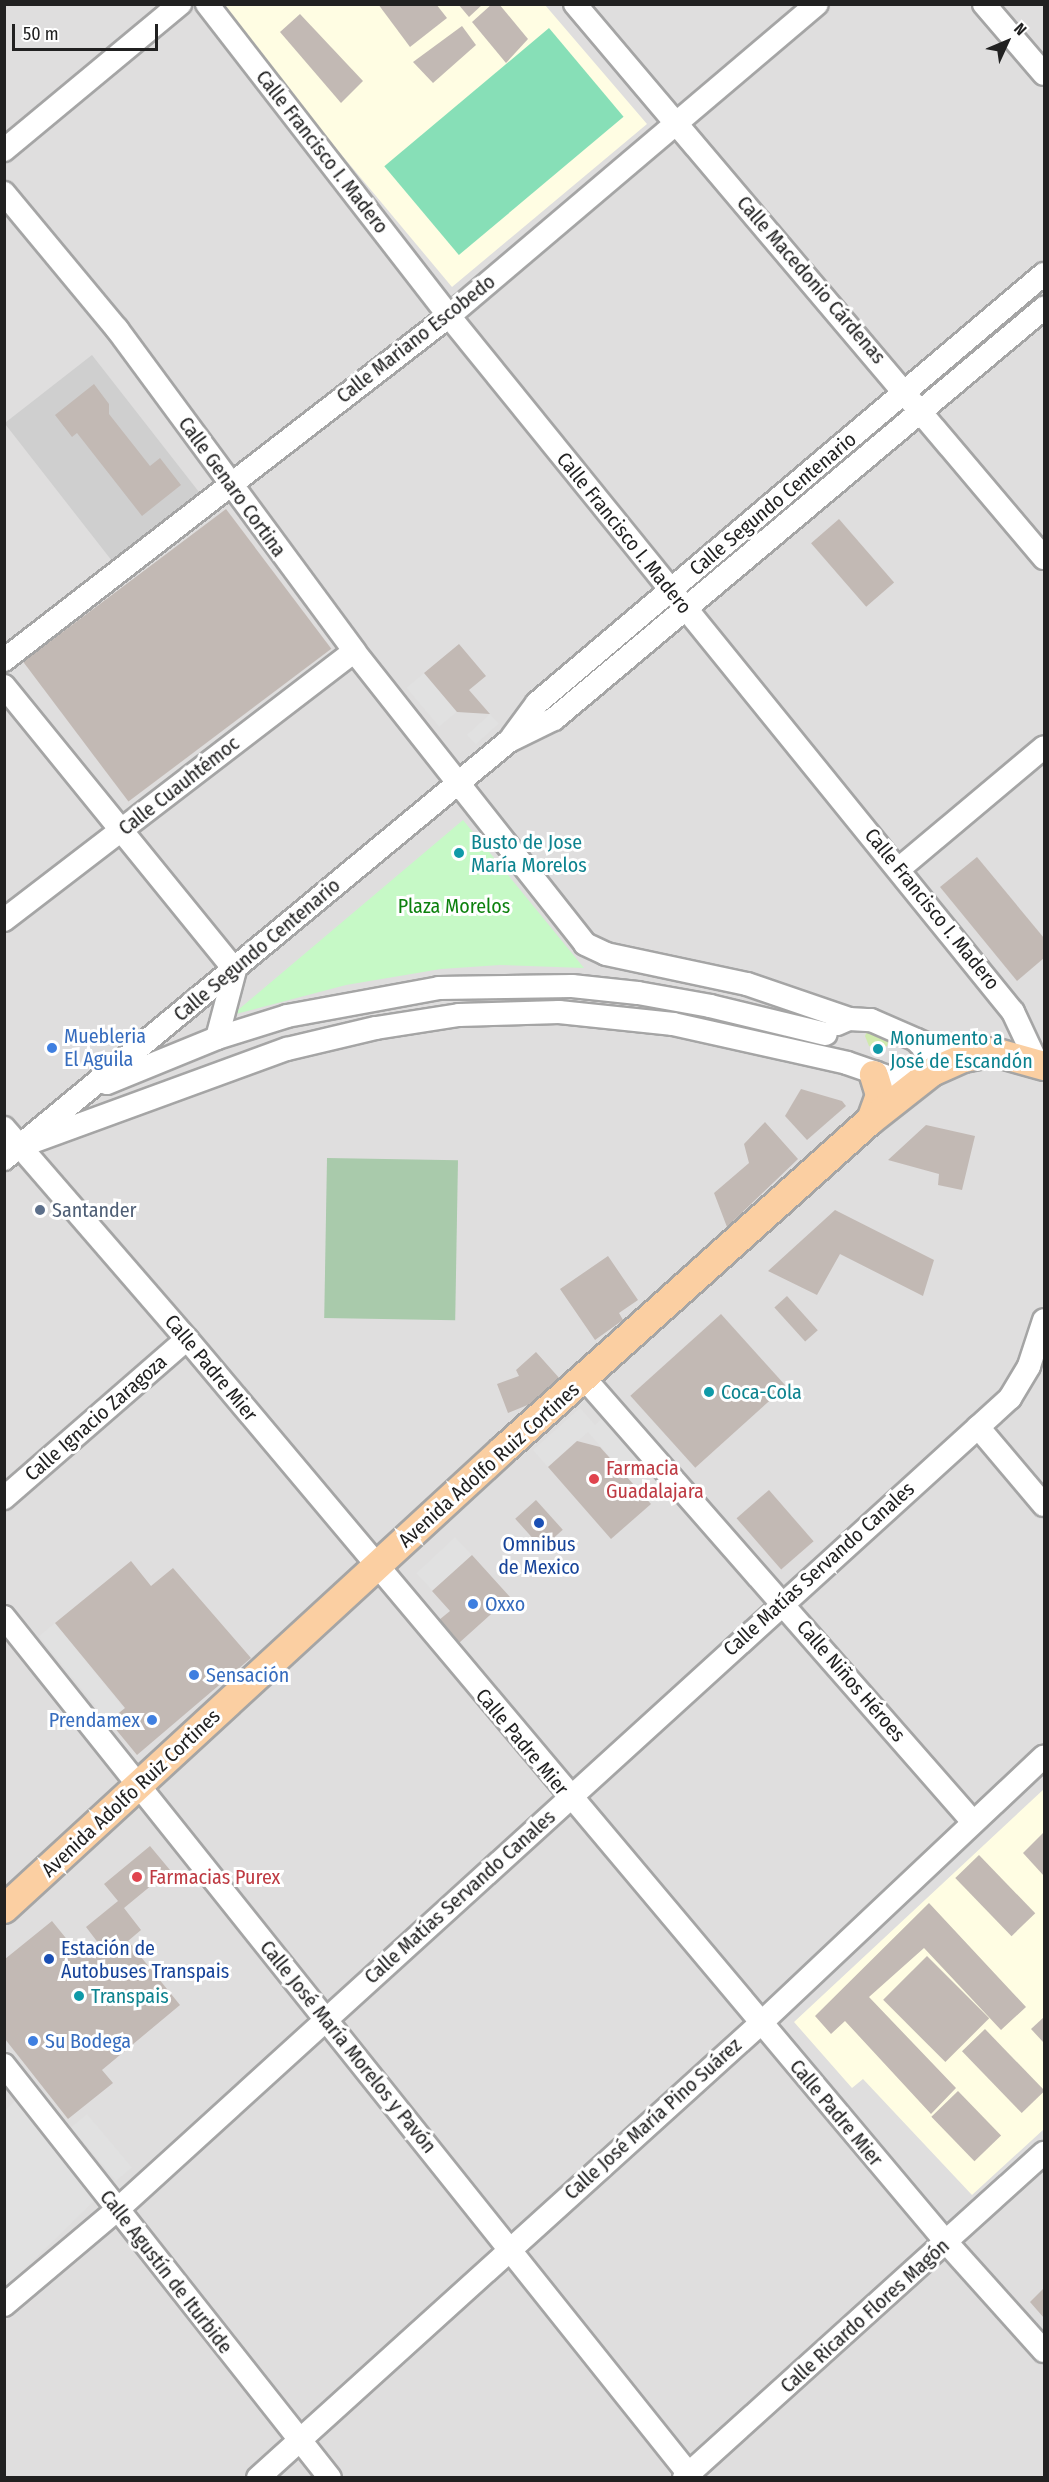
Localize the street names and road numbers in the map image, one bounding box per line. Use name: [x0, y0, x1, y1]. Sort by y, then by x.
street label: Calle Francisco I. Madero: [251, 66, 393, 238]
street label: Calle Macedonio Cárdenas: [732, 191, 890, 369]
street label: Calle Mariano Escobedo: [332, 270, 500, 408]
street label: Calle Genaro Cortina: [173, 412, 291, 562]
street label: Calle Segundo Centenario: [685, 427, 861, 581]
street label: Calle Francisco I. Madero: [552, 447, 696, 619]
street label: Calle Cuauhtémoc: [114, 732, 244, 840]
street label: Calle Francisco I. Madero: [860, 823, 1004, 995]
street label: Calle Segundo Centenario: [169, 873, 345, 1027]
street label: Calle Padre Mier: [159, 1310, 263, 1426]
street label: Calle Ignacio Zaragoza: [20, 1350, 172, 1486]
street label: Avenida Adolfo Ruiz Cortines: [394, 1377, 584, 1553]
street label: Calle Matías Servando Canales: [719, 1477, 919, 1661]
street label: Calle Niños Héroes: [792, 1615, 910, 1747]
street label: Calle Padre Mier: [470, 1684, 574, 1800]
street label: Avenida Adolfo Ruiz Cortines: [37, 1704, 225, 1882]
street label: Calle Matías Servando Canales: [360, 1805, 560, 1989]
street label: Calle José María Morelos y Pavón: [255, 1936, 441, 2158]
street label: Calle José María Pino Suárez: [560, 2033, 746, 2205]
street label: Calle Padre Mier: [784, 2055, 888, 2171]
street label: Calle Agustín de Iturbide: [95, 2185, 237, 2359]
street label: Calle Ricardo Flores Magón: [776, 2234, 954, 2398]

